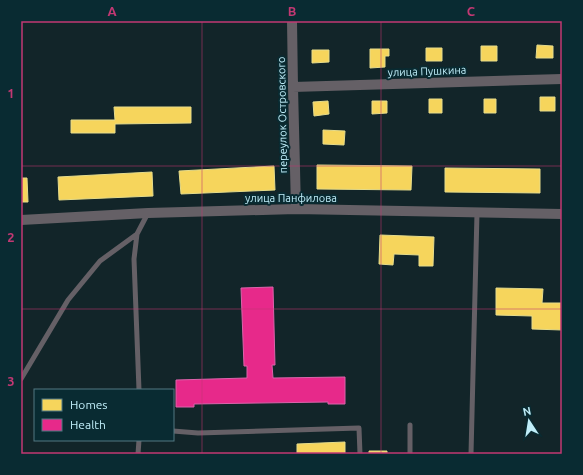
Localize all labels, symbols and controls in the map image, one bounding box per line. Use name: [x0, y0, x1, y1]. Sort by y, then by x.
text: A: [107, 4, 117, 18]
text: B: [288, 4, 297, 18]
text: C: [467, 4, 476, 18]
street label: переулок Островского: [275, 57, 289, 173]
street label: улица Пушкина: [387, 64, 467, 78]
text: 1: [7, 86, 15, 100]
street label: улица Панфилова: [245, 192, 337, 204]
text: 2: [7, 230, 15, 244]
text: 3: [7, 374, 15, 388]
legend: [34, 389, 174, 441]
text: Homes: [70, 398, 108, 411]
north arrow: [509, 401, 549, 441]
text: N: [522, 404, 532, 418]
text: Health: [70, 418, 106, 431]

